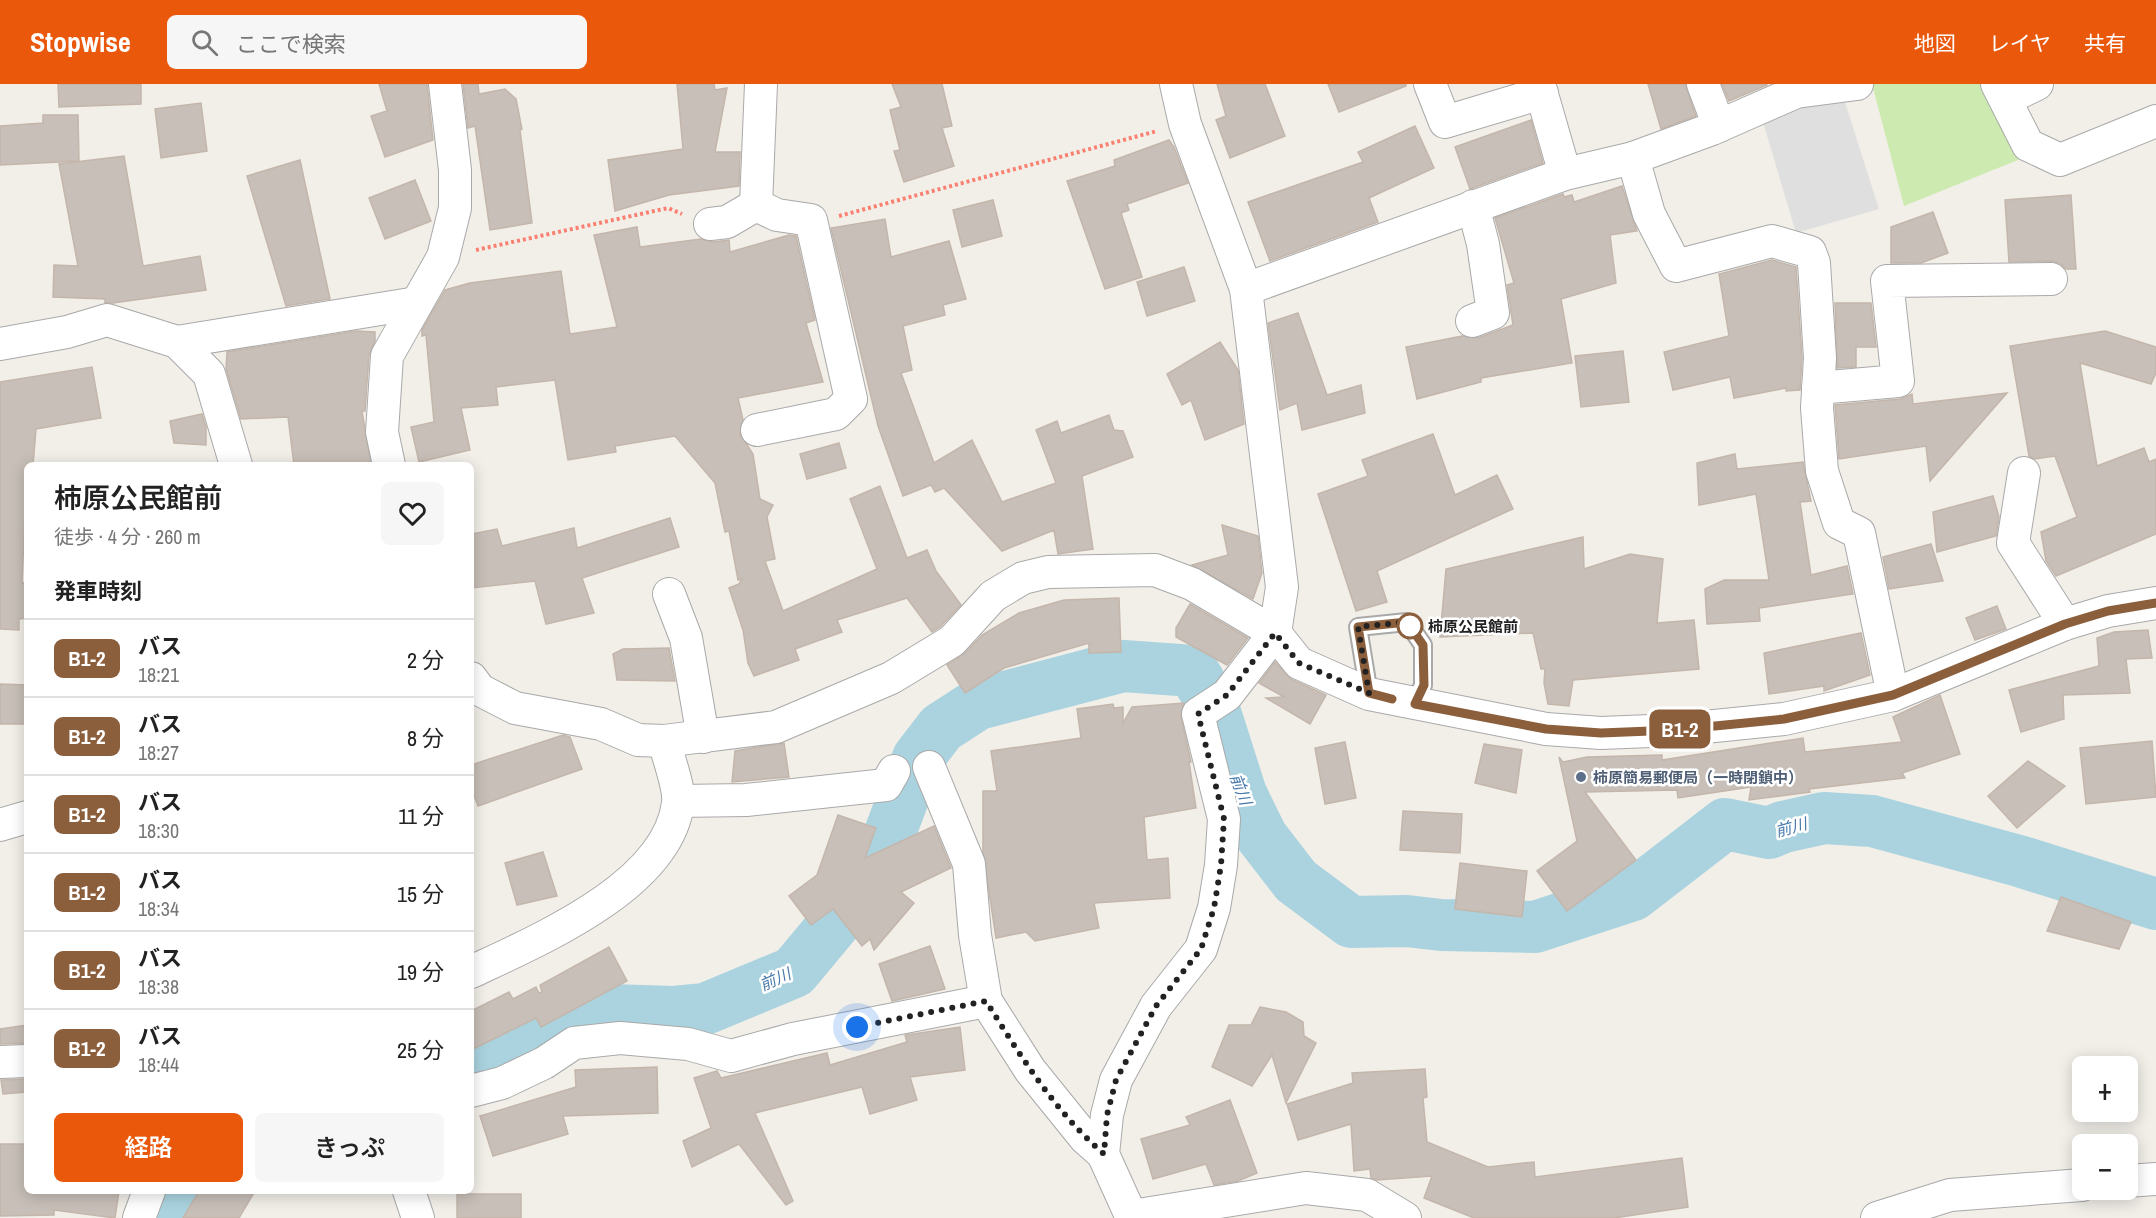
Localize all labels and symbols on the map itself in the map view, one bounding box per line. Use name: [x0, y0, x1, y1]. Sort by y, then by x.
marker: 柿原公民館前: [1397, 613, 1423, 639]
place label: 柿原公民館前: [1428, 616, 1518, 637]
line badge: B1-2: [1638, 710, 1722, 748]
place label: 柿原簡易郵便局（一時閉鎖中）: [1593, 767, 1803, 788]
water label: 前川: [1225, 770, 1258, 810]
marker: 柿原簡易郵便局（一時閉鎖中）: [1574, 770, 1588, 784]
water label: 前川: [1773, 812, 1811, 842]
water label: 前川: [756, 962, 796, 996]
your location: [842, 1012, 872, 1042]

